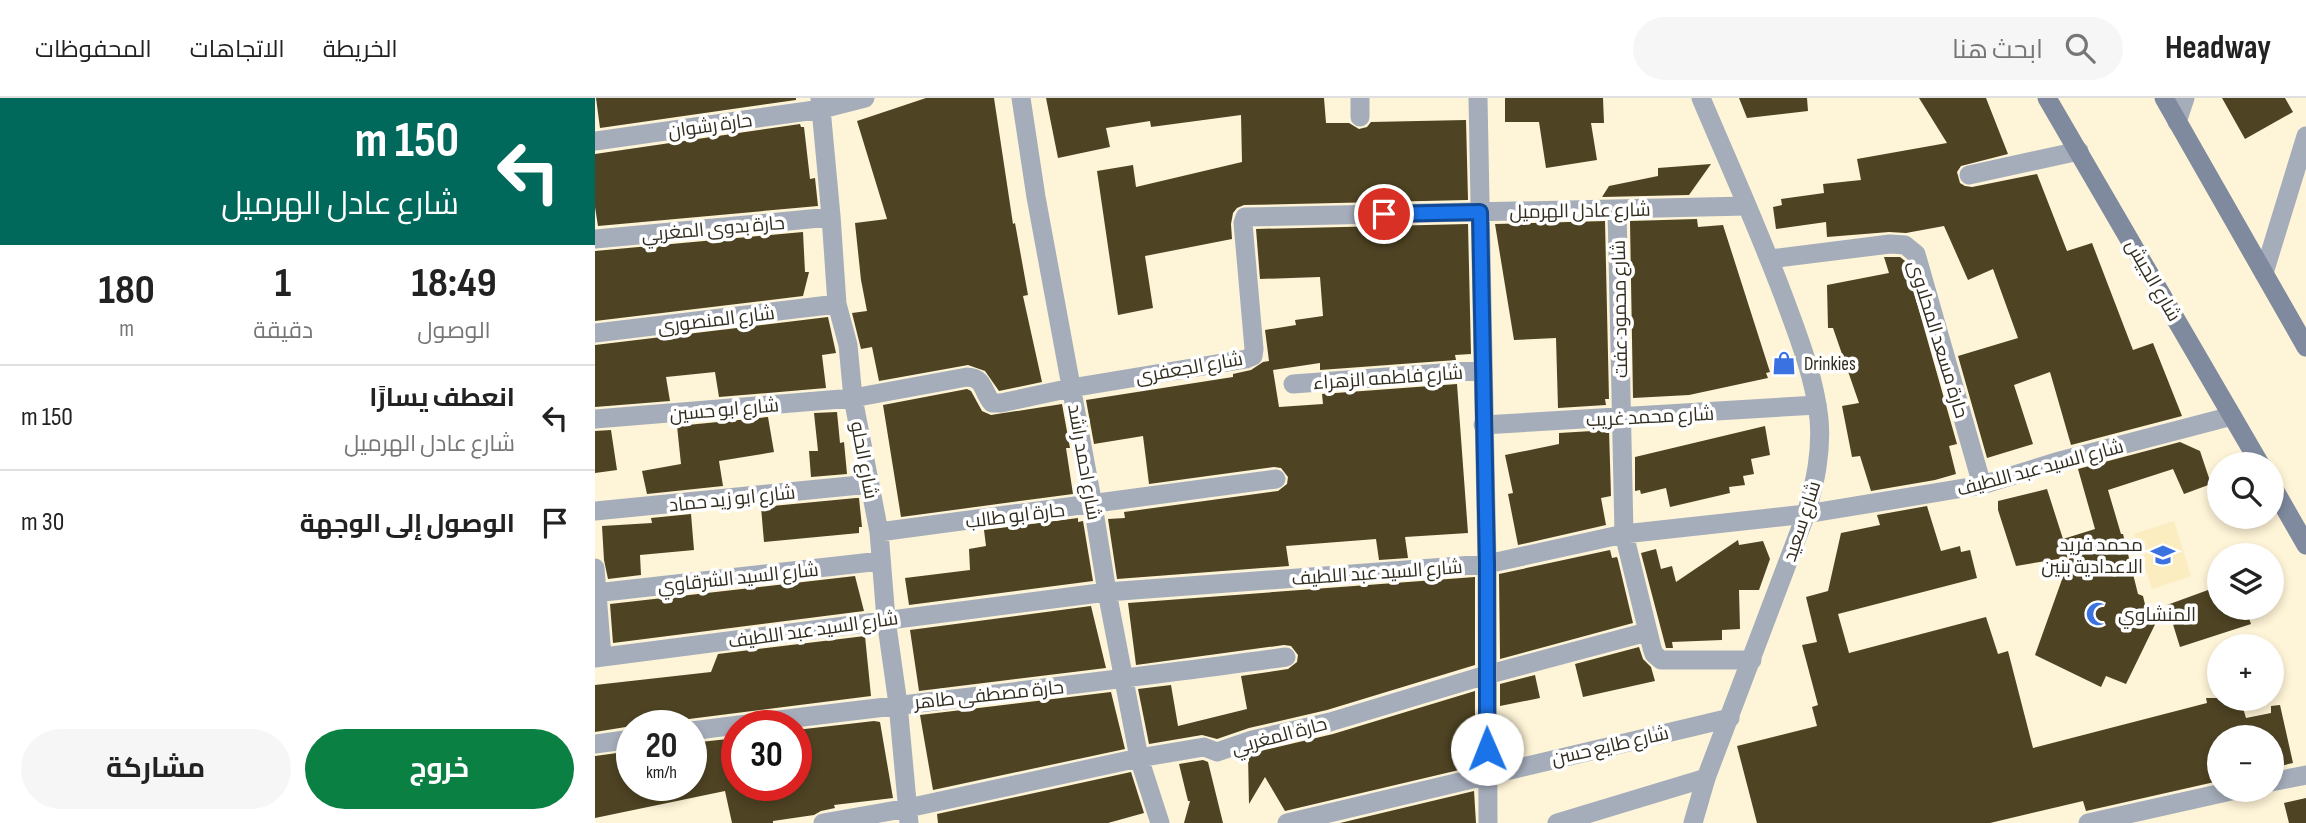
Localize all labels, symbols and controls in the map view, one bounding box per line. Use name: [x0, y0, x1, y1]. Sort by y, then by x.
search box: [1633, 17, 2123, 80]
text: Headway: [2165, 28, 2271, 68]
icon: search: [2061, 29, 2099, 67]
text: المحفوظات: [35, 35, 152, 64]
text: الاتجاهات: [190, 35, 285, 64]
text: الخريطة: [323, 35, 398, 64]
text: ابحث هنا: [1952, 35, 2043, 66]
street label: حارة رشوان: [667, 109, 754, 144]
text: 150 m: [355, 112, 459, 171]
icon: left: [483, 126, 574, 217]
pin: [1354, 184, 1414, 244]
text: شارع عادل الهرميل: [221, 185, 459, 224]
icon: arrive: [1365, 195, 1403, 233]
street label: شارع عادل الهرميل: [1509, 199, 1651, 225]
street label: حارة بدوى المغربي: [641, 212, 786, 249]
street label: شارع الجيش: [2119, 236, 2185, 326]
street label: شارع محمود عفت: [1608, 240, 1634, 378]
text: 1: [275, 258, 291, 309]
text: 18:49: [411, 258, 497, 309]
street label: حارة مسعد المحلاوى: [1903, 258, 1973, 421]
text: 180: [98, 265, 155, 316]
street label: شارع المنصورى: [656, 302, 776, 340]
text: m: [119, 315, 134, 343]
text: دقيقة: [253, 317, 313, 345]
text: الوصول: [417, 317, 491, 345]
street label: شارع الجعفرى: [1134, 348, 1245, 390]
shop icon: Drinkies: [1770, 349, 1798, 377]
place label: Drinkies: [1804, 353, 1856, 376]
street label: شارع فاطمه الزهراء: [1312, 362, 1464, 396]
text: انعطف يسارًا: [369, 383, 515, 414]
street label: شارع ابو حسين: [668, 394, 780, 428]
icon: left: [536, 399, 574, 437]
text: 150 m: [21, 402, 73, 433]
street label: شارع احمد راشد: [1061, 402, 1105, 522]
street label: شارع محمد غريب: [1585, 403, 1715, 433]
street label: شارع الحلو: [844, 420, 882, 501]
text: شارع عادل الهرميل: [344, 430, 515, 458]
street label: شارع السيد عبد اللطيف: [1955, 435, 2126, 503]
map controls: [2207, 452, 2284, 802]
button: search: [2207, 452, 2284, 529]
street label: شارع سعيد: [1779, 478, 1827, 565]
street label: شارع ابو زيد حماد: [668, 481, 797, 519]
street label: حارة ابو طالب: [964, 499, 1066, 534]
icon: arrive: [536, 504, 574, 542]
text: 30 m: [21, 507, 64, 538]
text: الوصول إلى الوجهة: [300, 509, 515, 540]
place label: محمد فريد الاعدادية بنين: [2041, 534, 2143, 579]
school or university icon: محمد فريد الاعدادية بنين: [2149, 541, 2177, 569]
button: layers: [2207, 543, 2284, 620]
street label: شارع السيد عبد اللطيف: [1291, 556, 1463, 592]
street label: شارع السيد الشرقاوي: [656, 559, 820, 600]
mosque icon: المنشاوي: [2084, 600, 2112, 628]
place label: المنشاوي: [2118, 604, 2196, 629]
street label: شارع السيد عبد اللطيف: [727, 607, 900, 655]
button: +: [2207, 634, 2284, 711]
street label: حارة مصطفى طاهر: [912, 676, 1065, 715]
speed limit sign: 30: [721, 710, 812, 801]
position arrow: [1450, 712, 1524, 786]
street label: حارة المغربي: [1229, 713, 1330, 762]
street label: شارع طايع حسن: [1550, 722, 1671, 772]
text: 20: [646, 725, 678, 768]
button: −: [2207, 725, 2284, 802]
button: مشاركة: [21, 729, 291, 809]
button: خروج: [305, 729, 574, 809]
text: km/h: [646, 762, 677, 783]

